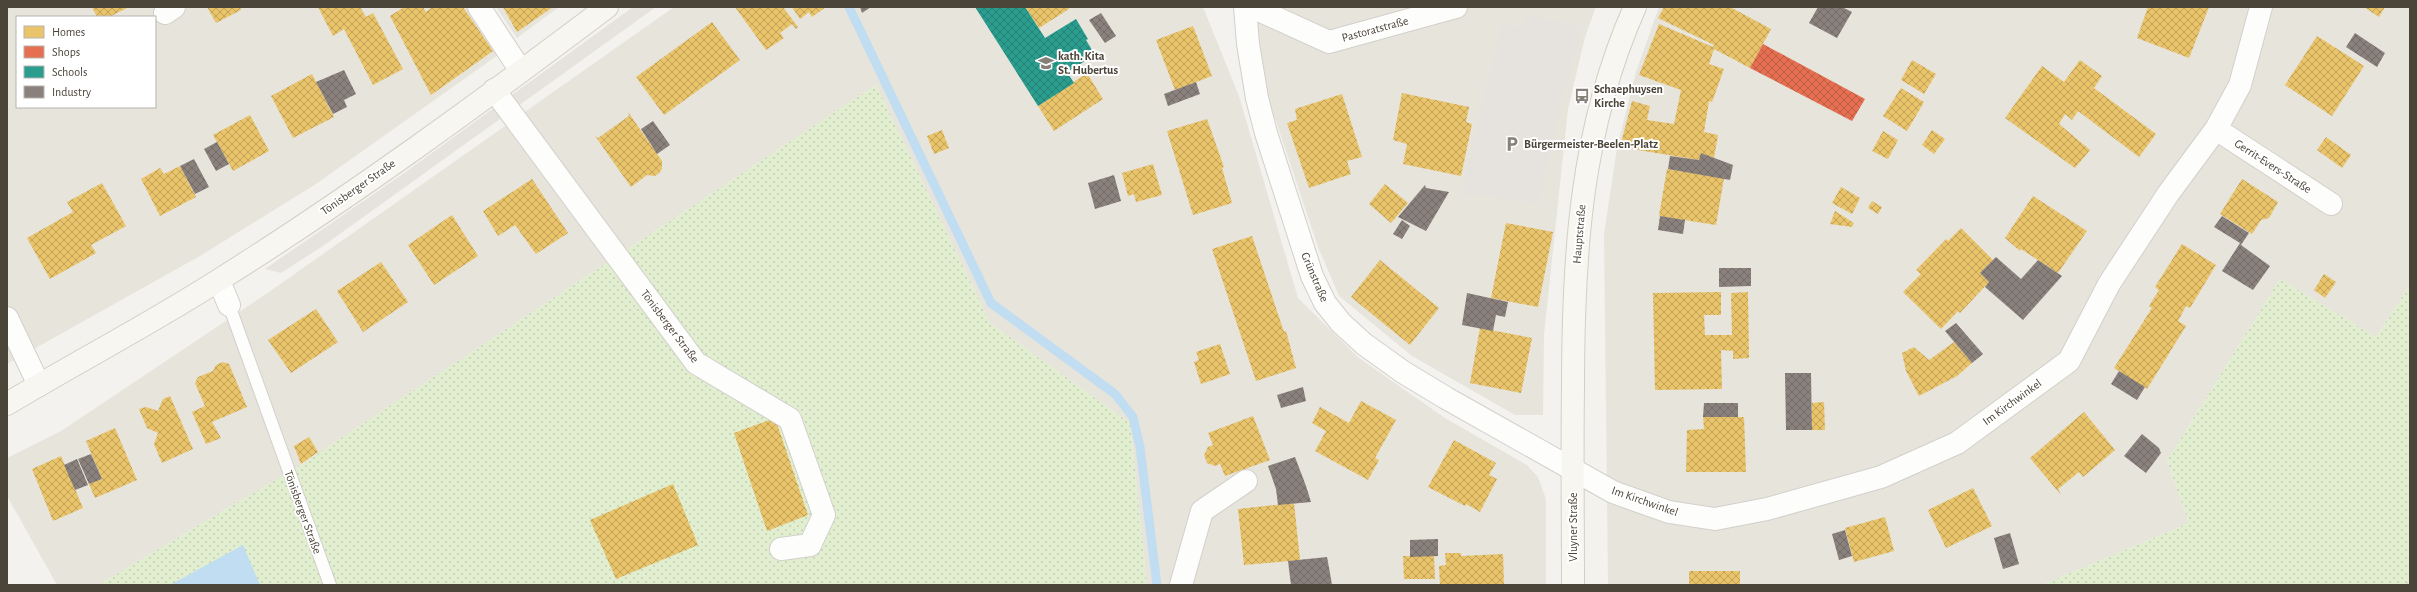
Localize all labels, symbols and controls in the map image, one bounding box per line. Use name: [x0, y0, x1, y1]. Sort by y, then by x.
street label: Pastoratstraße: [1340, 14, 1410, 44]
legend: [16, 16, 156, 108]
text: Homes: [52, 26, 85, 38]
text: Shops: [52, 46, 80, 58]
place label: kath. Kita St. Hubertus: [1058, 50, 1118, 76]
school or university icon: kath. Kita St. Hubertus: [1037, 54, 1055, 72]
text: Schools: [52, 66, 87, 78]
place label: Schaephuysen Kirche: [1594, 83, 1663, 109]
text: Industry: [52, 86, 91, 99]
bus stop icon: Schaephuysen Kirche: [1573, 87, 1591, 105]
parking icon: Bürgermeister-Beelen-Platz: [1503, 135, 1521, 153]
street label: Gerrit-Evers-Straße: [2232, 137, 2314, 195]
place label: Bürgermeister-Beelen-Platz: [1524, 138, 1658, 150]
street label: Tönisberger Straße: [318, 157, 398, 217]
street label: Hauptstraße: [1570, 204, 1588, 264]
street label: Grünstraße: [1299, 250, 1331, 304]
street label: Tönisberger Straße: [639, 287, 701, 365]
street label: Im Kirchwinkel: [1980, 377, 2044, 427]
street label: Tönisberger Straße: [282, 469, 324, 555]
street label: Im Kirchwinkel: [1610, 484, 1680, 518]
street label: Vluyner Straße: [1567, 492, 1580, 562]

